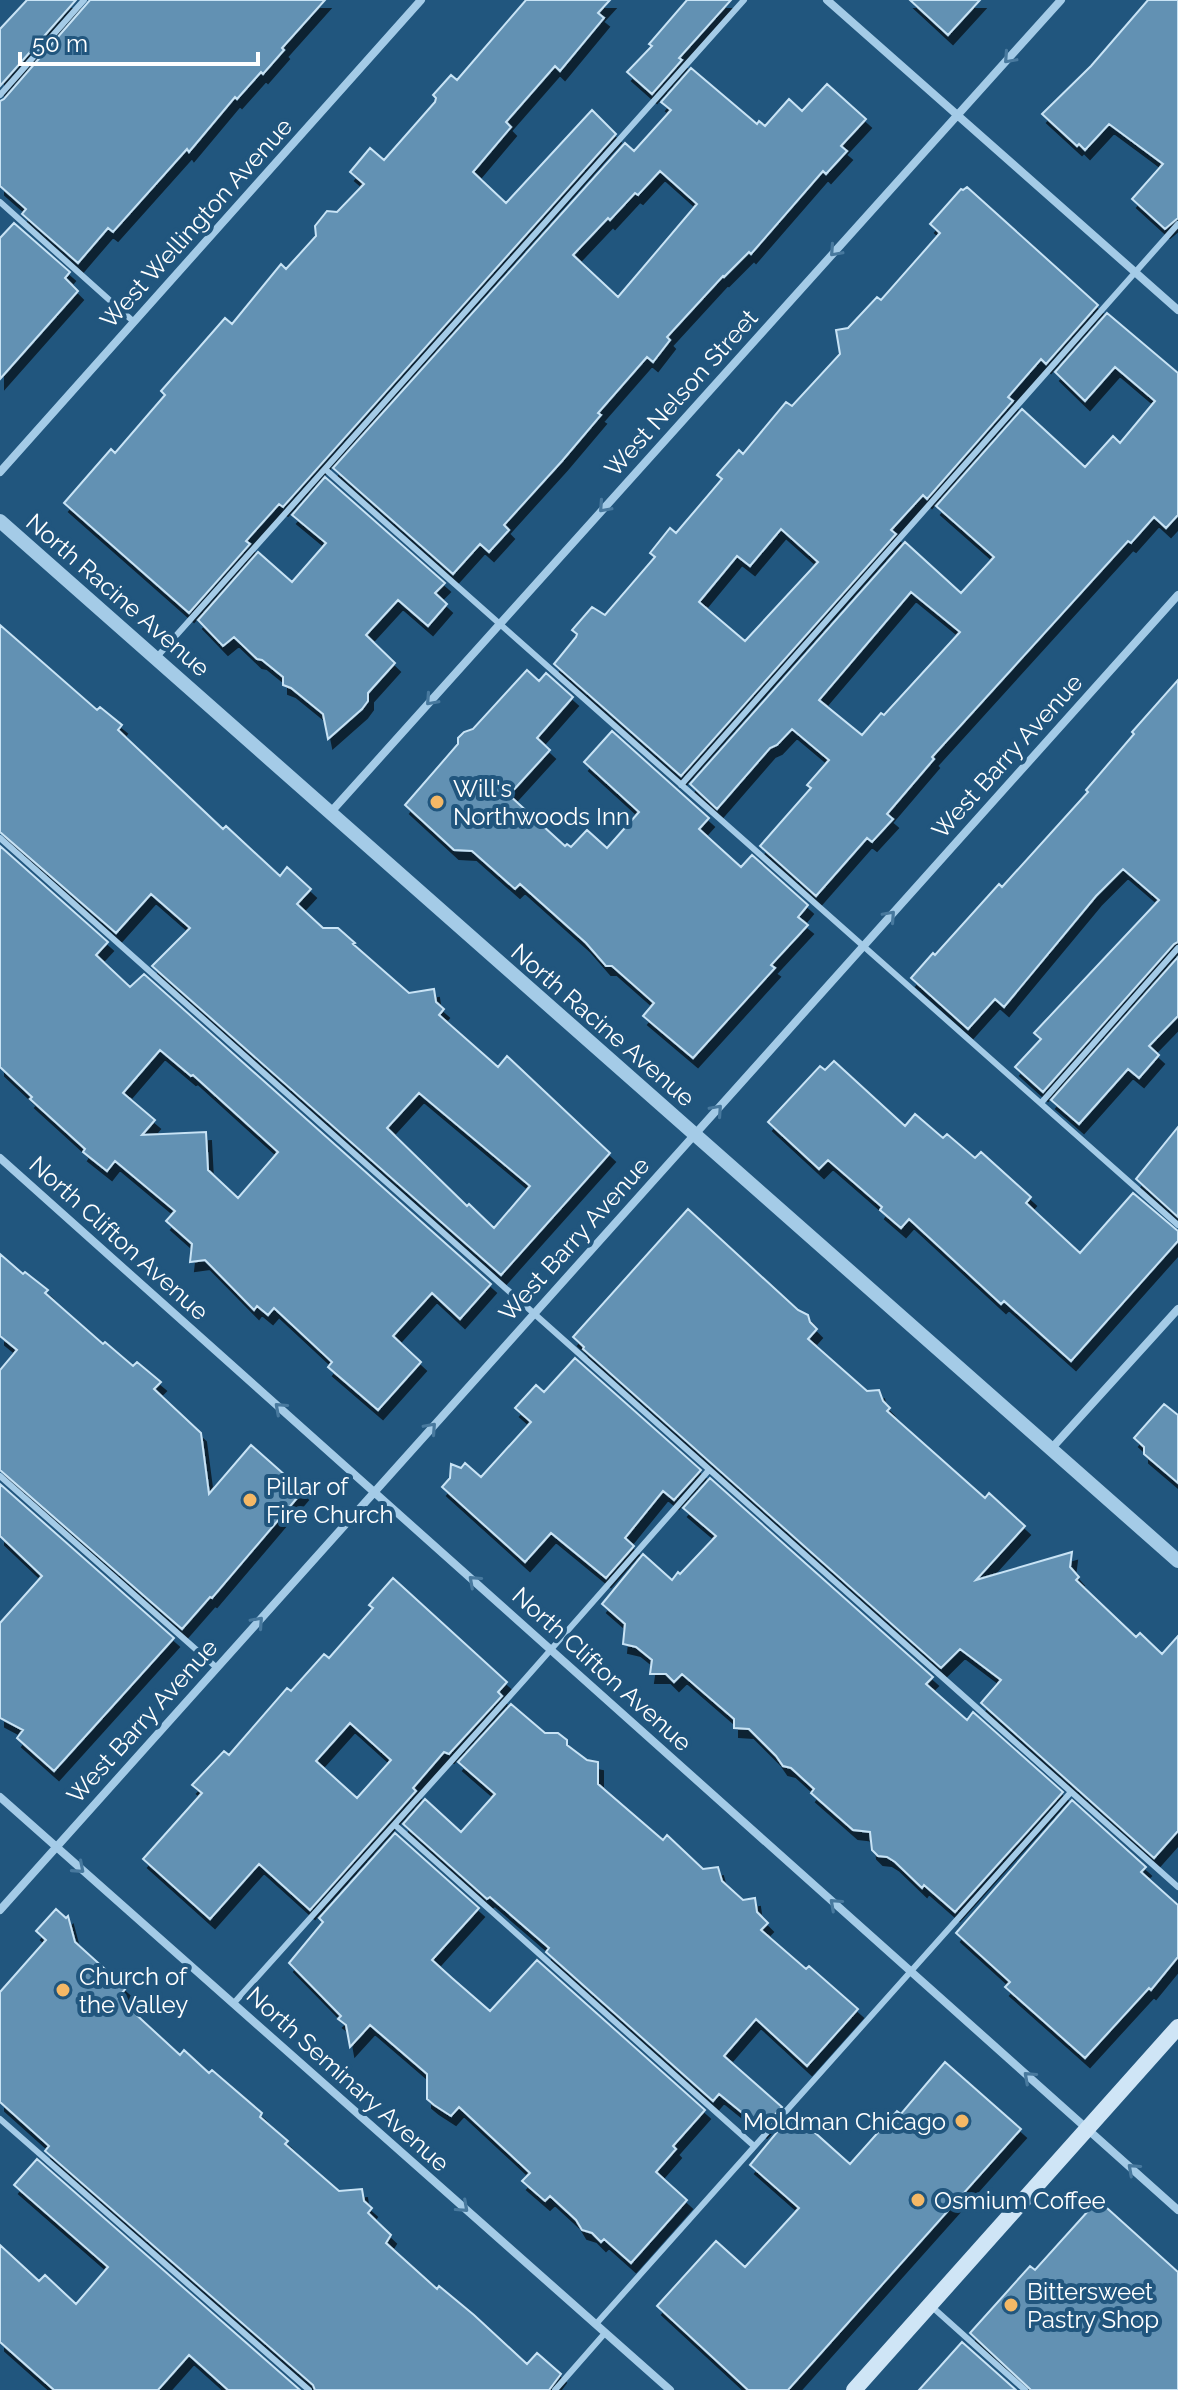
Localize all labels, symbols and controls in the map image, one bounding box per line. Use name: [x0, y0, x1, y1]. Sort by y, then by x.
scale bar: [20, 16, 258, 66]
text: 50 m: [32, 29, 88, 58]
one-way arrow: [1004, 49, 1018, 64]
street label: West Wellington Avenue: [94, 112, 298, 334]
one-way arrow: [830, 242, 844, 257]
street label: West Nelson Street: [598, 303, 764, 483]
one-way arrow: [599, 498, 614, 512]
street label: North Racine Avenue: [20, 507, 216, 683]
street label: West Barry Avenue: [926, 668, 1088, 844]
one-way arrow: [426, 691, 440, 706]
place label: Will's Northwoods Inn: [453, 774, 630, 831]
marker: Will's Northwoods Inn: [428, 793, 446, 811]
one-way arrow: [881, 911, 896, 925]
street label: North Racine Avenue: [505, 937, 701, 1113]
one-way arrow: [707, 1104, 721, 1119]
street label: North Clifton Avenue: [23, 1150, 215, 1326]
street label: West Barry Avenue: [493, 1151, 655, 1327]
one-way arrow: [275, 1404, 290, 1418]
one-way arrow: [421, 1423, 436, 1438]
place label: Pillar of Fire Church: [266, 1472, 394, 1529]
marker: Pillar of Fire Church: [241, 1491, 259, 1509]
one-way arrow: [469, 1577, 484, 1591]
street label: North Clifton Avenue: [506, 1581, 698, 1757]
one-way arrow: [248, 1617, 262, 1632]
street label: West Barry Avenue: [61, 1633, 223, 1809]
one-way arrow: [70, 1858, 85, 1872]
one-way arrow: [830, 1899, 845, 1913]
place label: Church of the Valley: [79, 1962, 188, 2019]
street label: North Seminary Avenue: [241, 1980, 455, 2178]
marker: Church of the Valley: [54, 1981, 72, 1999]
one-way arrow: [1024, 2072, 1039, 2086]
place label: Moldman Chicago: [743, 2107, 946, 2136]
marker: Moldman Chicago: [953, 2112, 971, 2130]
one-way arrow: [1127, 2165, 1142, 2179]
place label: Osmium Coffee: [934, 2186, 1106, 2215]
marker: Osmium Coffee: [909, 2191, 927, 2209]
one-way arrow: [453, 2197, 468, 2212]
place label: Bittersweet Pastry Shop: [1027, 2277, 1159, 2334]
marker: Bittersweet Pastry Shop: [1002, 2296, 1020, 2314]

